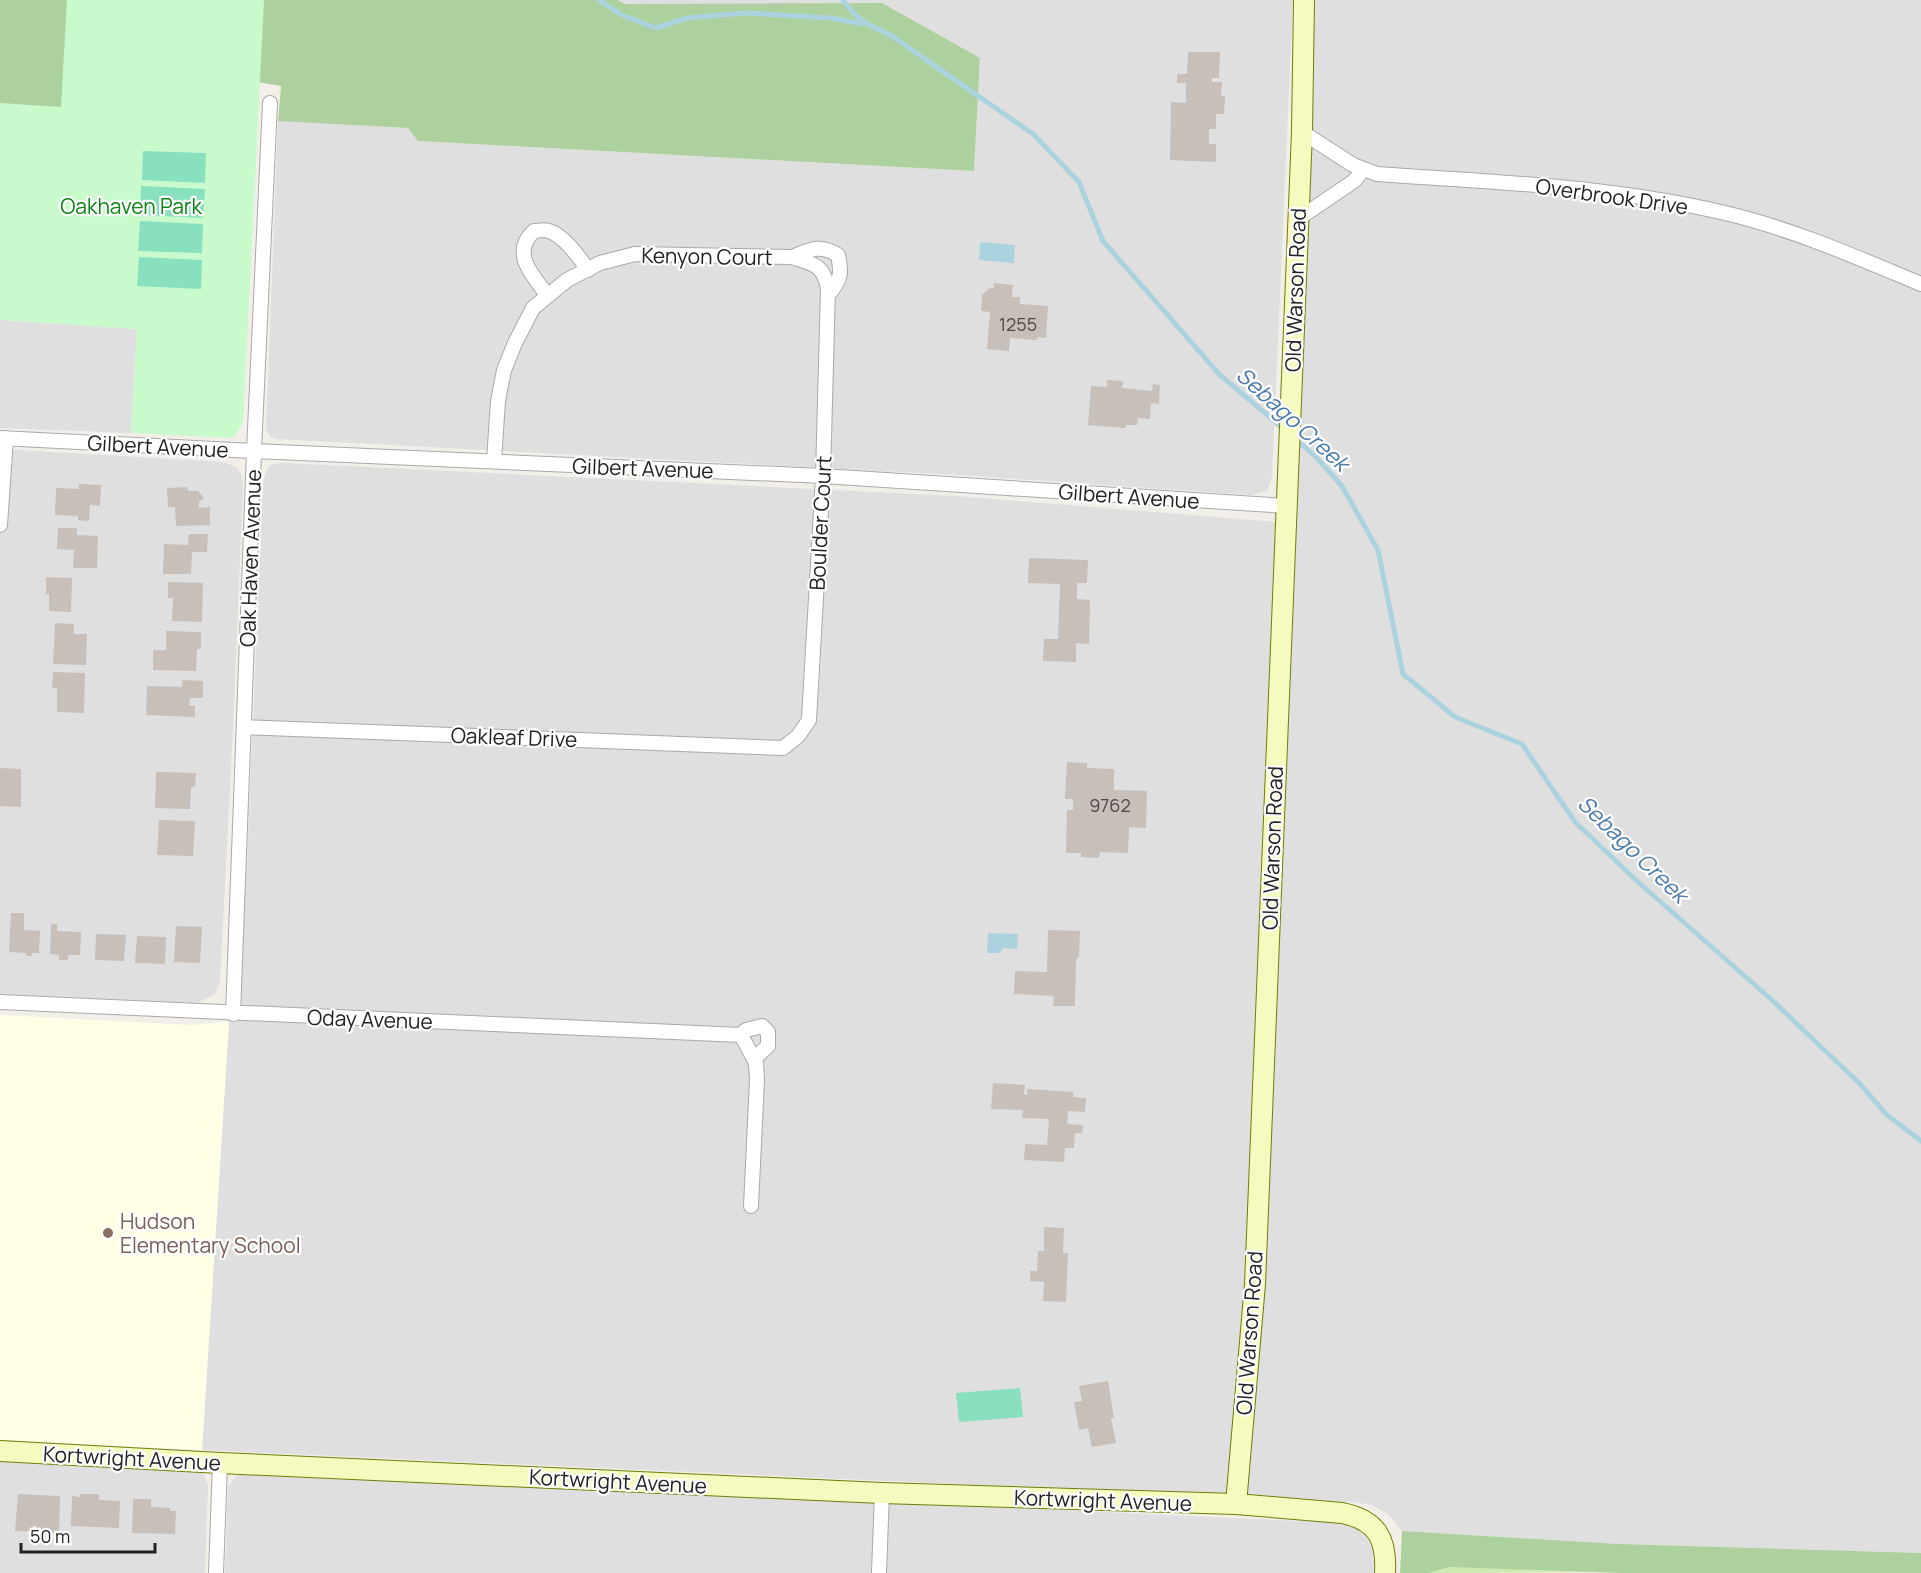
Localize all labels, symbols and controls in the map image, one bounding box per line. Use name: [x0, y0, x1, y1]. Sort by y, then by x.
street label: Overbrook Drive: [1534, 171, 1690, 221]
park label: Oakhaven Park: [60, 192, 202, 220]
street label: Old Warson Road: [1278, 207, 1312, 373]
street label: Kenyon Court: [641, 241, 773, 271]
house number: 1255: [999, 312, 1037, 336]
water label: Sebago Creek: [1230, 360, 1358, 480]
street label: Gilbert Avenue: [87, 428, 229, 464]
street label: Gilbert Avenue: [572, 452, 714, 484]
street label: Boulder Court: [802, 455, 838, 591]
street label: Oak Haven Avenue: [233, 469, 267, 647]
street label: Gilbert Avenue: [1057, 477, 1201, 515]
street label: Oakleaf Drive: [450, 721, 578, 753]
street label: Old Warson Road: [1255, 765, 1289, 931]
water label: Sebago Creek: [1571, 789, 1697, 911]
house number: 9762: [1089, 793, 1131, 817]
street label: Oday Avenue: [307, 1003, 433, 1035]
place label: Hudson Elementary School: [120, 1207, 301, 1259]
marker: Hudson Elementary School: [101, 1226, 115, 1240]
street label: Old Warson Road: [1229, 1250, 1269, 1416]
street label: Kortwright Avenue: [42, 1439, 222, 1477]
street label: Kortwright Avenue: [528, 1462, 708, 1500]
street label: Kortwright Avenue: [1014, 1483, 1192, 1517]
scale bar: [21, 1516, 154, 1554]
text: 50 m: [30, 1524, 70, 1548]

